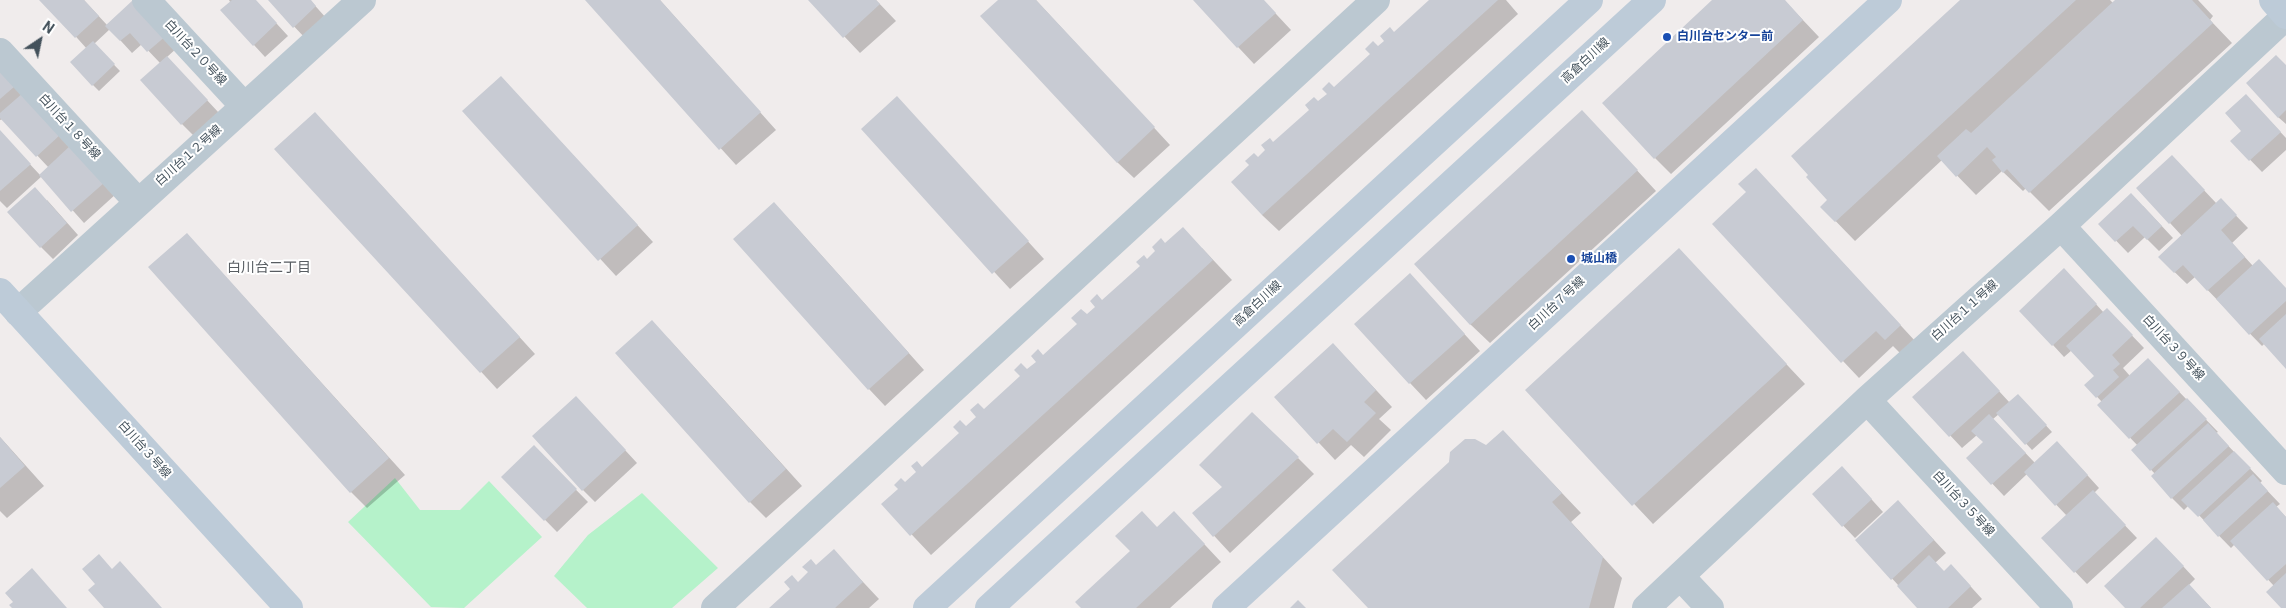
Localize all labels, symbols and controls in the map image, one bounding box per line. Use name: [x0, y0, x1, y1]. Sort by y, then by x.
north arrow: [15, 15, 65, 65]
street label: 白川台２０号線: [161, 17, 229, 89]
text: N: [40, 18, 57, 37]
place label: 白川台センター前: [1677, 30, 1773, 44]
marker: 白川台センター前: [1661, 31, 1673, 43]
street label: 高倉白川線: [1559, 35, 1613, 87]
street label: 白川台１８号線: [35, 91, 103, 163]
street label: 白川台１２号線: [153, 123, 225, 189]
place label: 城山橋: [1581, 252, 1617, 266]
marker: 城山橋: [1565, 253, 1577, 265]
district label: 白川台二丁目: [227, 260, 311, 276]
street label: 白川台７号線: [1526, 274, 1588, 334]
street label: 高倉白川線: [1231, 278, 1285, 330]
street label: 白川台１１号線: [1929, 278, 2001, 344]
street label: 白川台３９号線: [2139, 312, 2207, 384]
street label: 白川台３号線: [115, 418, 173, 482]
street label: 白川台３５号線: [1929, 468, 1997, 540]

